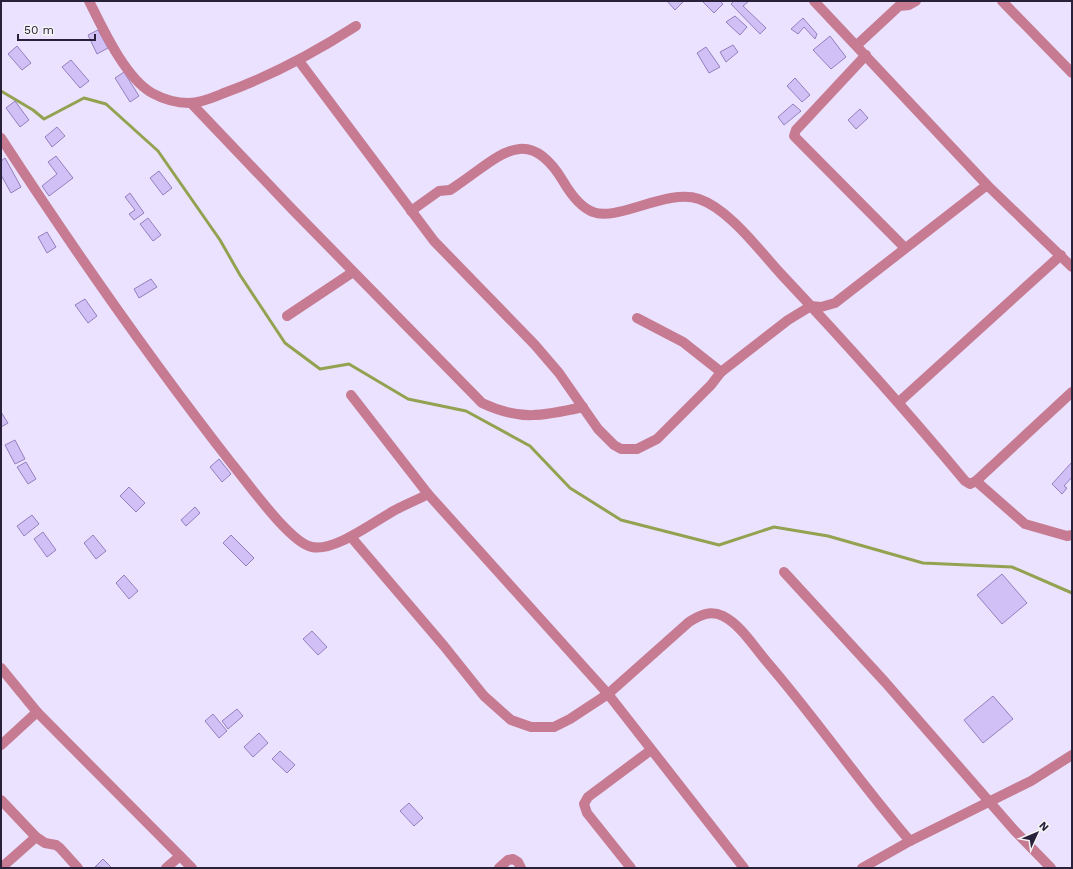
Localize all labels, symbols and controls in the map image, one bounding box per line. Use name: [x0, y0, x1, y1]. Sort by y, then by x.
scale bar: [18, 16, 95, 42]
text: 50 m: [24, 23, 54, 37]
north arrow: [1017, 813, 1057, 853]
text: N: [1036, 819, 1051, 834]

